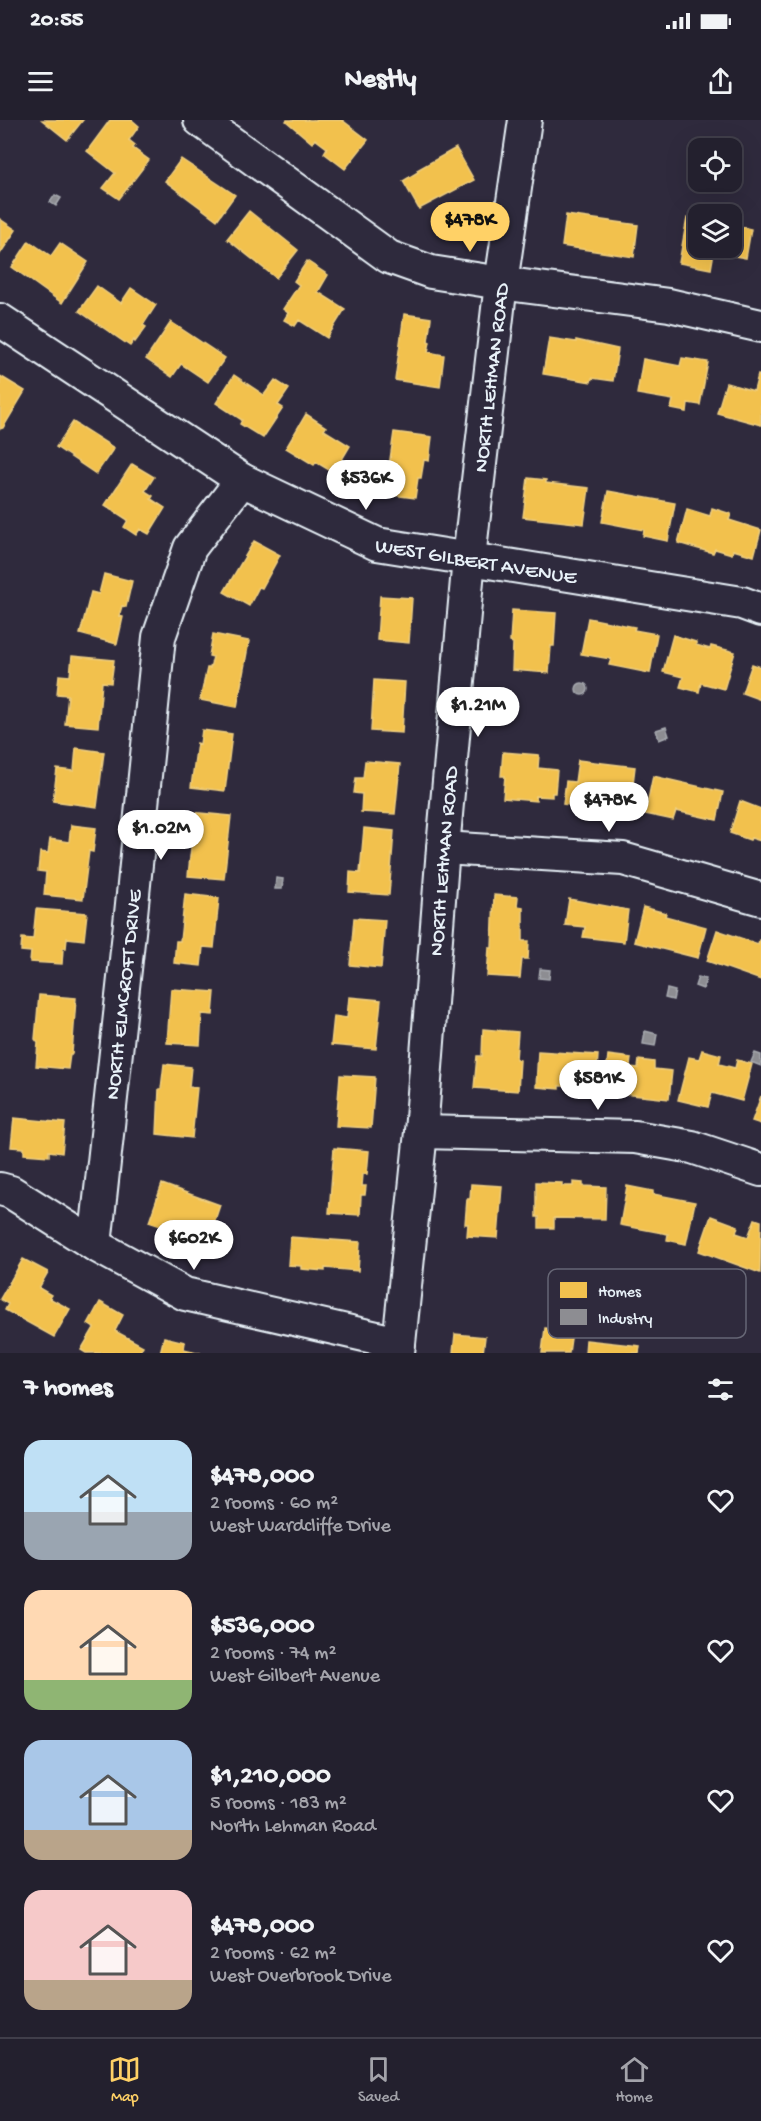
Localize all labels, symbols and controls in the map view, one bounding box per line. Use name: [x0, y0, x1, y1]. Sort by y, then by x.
text: 20:55: [30, 8, 83, 34]
icon: menu: [24, 65, 57, 98]
text: Nestly: [345, 65, 416, 97]
icon: share: [704, 65, 737, 98]
map controls: [688, 138, 742, 258]
button: locate: [688, 138, 742, 192]
pin: $478K: [428, 202, 512, 253]
button: layers: [688, 204, 742, 258]
text: $478K: [445, 210, 495, 233]
street label: NORTH LEHMAN ROAD: [470, 281, 517, 474]
pin: $536K: [324, 460, 408, 511]
text: $536K: [340, 468, 392, 491]
street label: WEST GILBERT AVENUE: [373, 535, 579, 592]
pin: $1.21M: [429, 687, 527, 738]
text: $1.21M: [450, 695, 506, 718]
street label: NORTH LEHMAN ROAD: [426, 765, 466, 957]
pin: $478K: [567, 782, 651, 833]
text: $478K: [584, 790, 634, 813]
pin: $1.02M: [112, 810, 210, 861]
text: $1.02M: [132, 818, 190, 841]
street label: NORTH ELMCROFT DRIVE: [102, 888, 149, 1101]
pin: $581K: [556, 1060, 640, 1111]
text: $581K: [573, 1068, 623, 1091]
pin: $602K: [152, 1220, 236, 1271]
text: $602K: [168, 1228, 220, 1251]
legend: [548, 1269, 746, 1338]
text: Homes: [598, 1284, 642, 1303]
text: Industry: [598, 1311, 652, 1330]
icon: filters: [704, 1373, 737, 1406]
text: 7 homes: [24, 1374, 113, 1405]
text: $478,000: [210, 1462, 314, 1493]
icon: home: [72, 1464, 144, 1536]
icon: heart: [704, 1484, 737, 1517]
text: 2 rooms · 60 m²: [210, 1493, 338, 1516]
text: West Wardcliffe Drive: [210, 1516, 391, 1539]
text: $536,000: [210, 1612, 314, 1643]
icon: home: [72, 1614, 144, 1686]
icon: heart: [704, 1634, 737, 1667]
text: 2 rooms · 74 m²: [210, 1643, 336, 1666]
text: West Gilbert Avenue: [210, 1666, 380, 1689]
text: $1,210,000: [210, 1762, 331, 1793]
icon: home: [72, 1764, 144, 1836]
icon: heart: [704, 1784, 737, 1817]
text: 5 rooms · 183 m²: [210, 1793, 347, 1816]
text: North Lehman Road: [210, 1816, 376, 1839]
text: $478,000: [210, 1912, 314, 1943]
icon: home: [72, 1914, 144, 1986]
icon: heart: [704, 1934, 737, 1967]
text: 2 rooms · 62 m²: [210, 1943, 337, 1966]
text: West Overbrook Drive: [210, 1966, 392, 1989]
tab: Map: [108, 2053, 141, 2108]
tab: Saved: [358, 2053, 399, 2108]
tab: Home: [616, 2053, 653, 2108]

